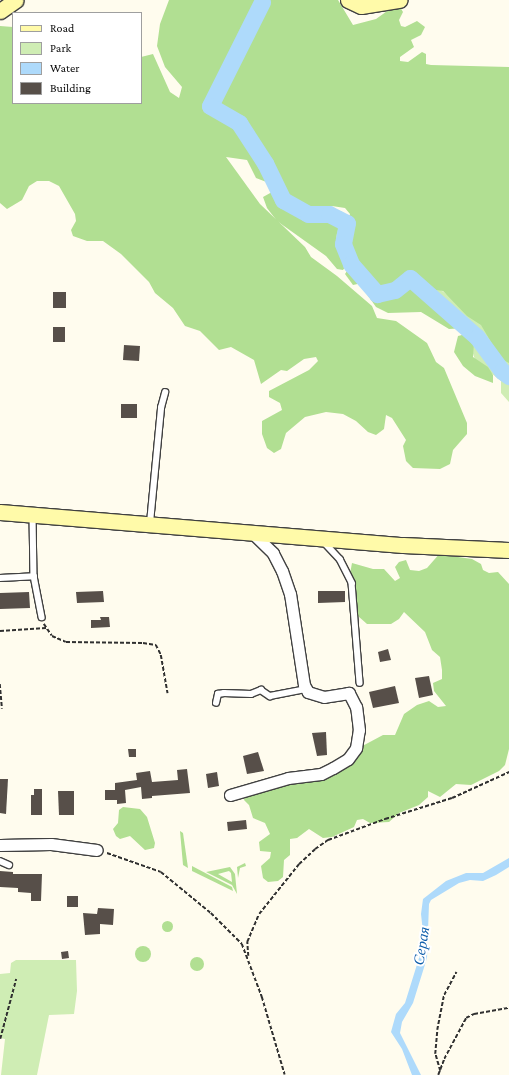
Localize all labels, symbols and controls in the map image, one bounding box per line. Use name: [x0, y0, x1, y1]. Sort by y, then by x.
legend: [12, 12, 142, 104]
text: Road: [50, 21, 74, 35]
text: Park: [50, 41, 71, 55]
text: Water: [50, 61, 79, 75]
text: Building: [50, 81, 91, 95]
water label: Серая: [410, 925, 434, 967]

